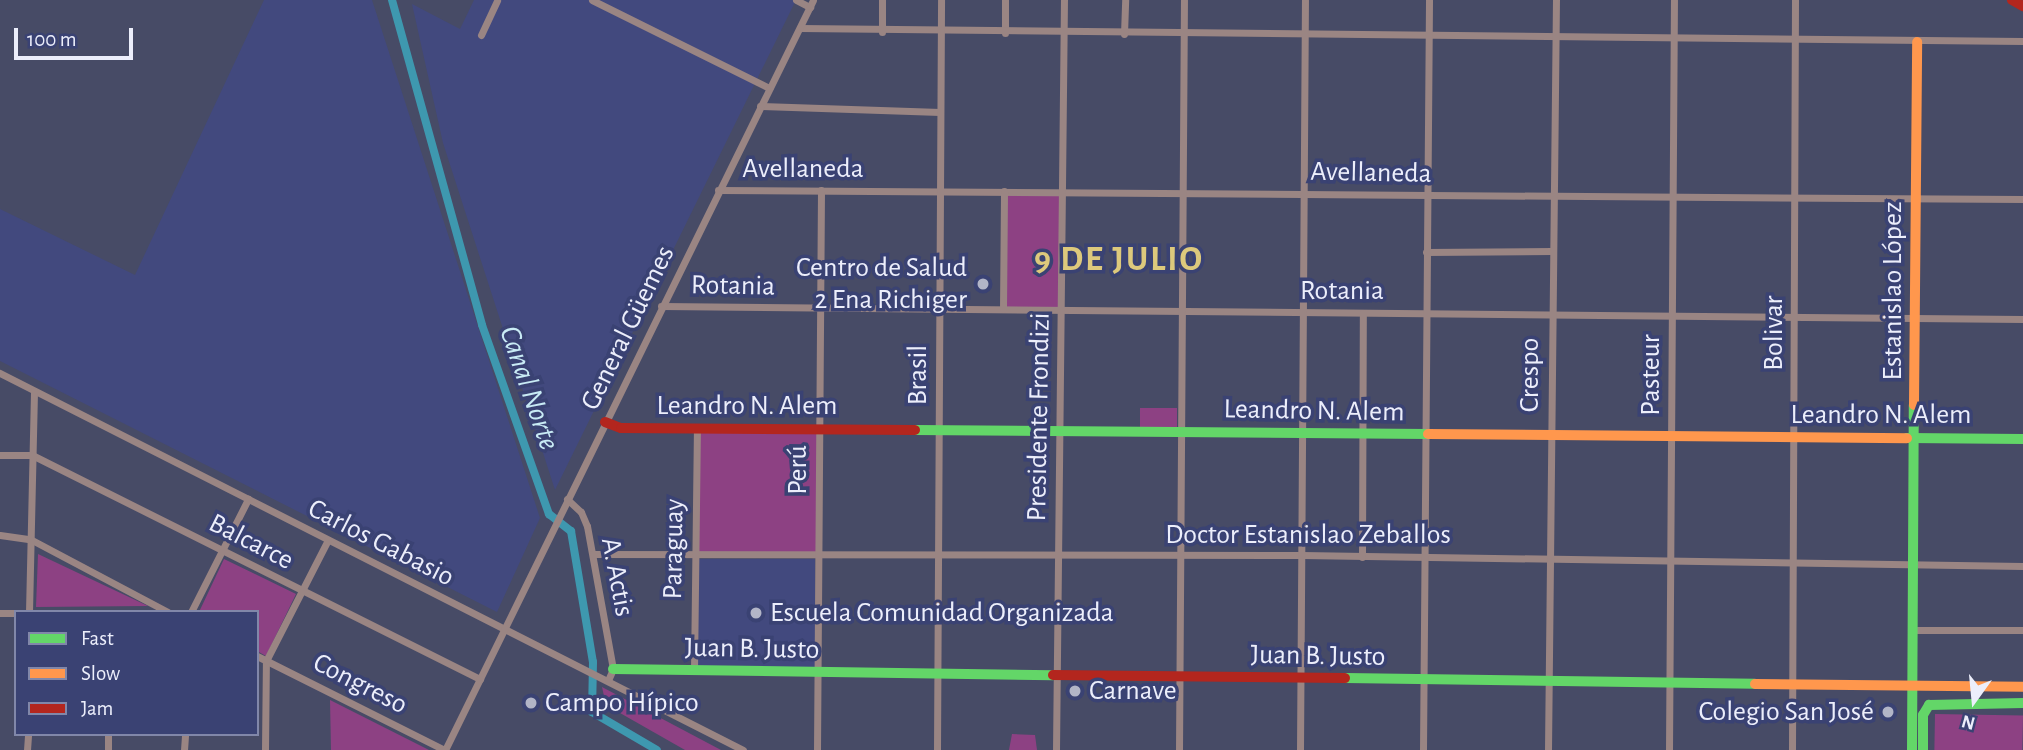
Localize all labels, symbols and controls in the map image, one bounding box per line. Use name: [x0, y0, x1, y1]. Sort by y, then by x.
scale bar: [18, 14, 136, 58]
text: 100 m: [27, 29, 77, 50]
street label: Avellaneda: [742, 152, 864, 186]
street label: Avellaneda: [1310, 155, 1432, 191]
street label: Estanislao López: [1876, 202, 1910, 380]
district label: 9 DE JULIO: [1035, 239, 1203, 281]
street label: General Güemes: [574, 240, 682, 416]
place label: Centro de Salud 2 Ena Richiger: [796, 251, 967, 317]
street label: Rotania: [691, 268, 775, 304]
marker: Centro de Salud 2 Ena Richiger: [973, 274, 993, 294]
street label: Rotania: [1300, 274, 1384, 308]
street label: Bolivar: [1757, 295, 1791, 371]
street label: Presidente Frondizi: [1020, 312, 1058, 522]
water label: Canal Norte: [491, 321, 567, 455]
street label: Pasteur: [1634, 334, 1668, 416]
street label: Crespo: [1513, 338, 1547, 412]
street label: Brasil: [901, 345, 935, 405]
street label: Leandro N. Alem: [657, 389, 837, 423]
street label: Leandro N. Alem: [1223, 393, 1405, 429]
street label: Leandro N. Alem: [1791, 398, 1971, 432]
street label: Perú: [781, 445, 815, 495]
street label: Carlos Gabasio: [302, 492, 460, 594]
street label: Paraguay: [656, 498, 692, 600]
street label: Balcarce: [203, 506, 299, 578]
street label: Doctor Estanislao Zeballos: [1165, 518, 1451, 552]
street label: A. Actis: [593, 535, 641, 619]
place label: Escuela Comunidad Organizada: [770, 596, 1114, 630]
marker: Escuela Comunidad Organizada: [748, 605, 764, 621]
legend: [14, 610, 259, 736]
text: Fast: [81, 628, 114, 649]
street label: Juan B. Justo: [684, 631, 820, 667]
street label: Juan B. Justo: [1250, 638, 1386, 674]
street label: Congreso: [307, 646, 413, 722]
text: Slow: [81, 663, 120, 684]
north arrow: [1939, 666, 2009, 736]
place label: Carnave: [1089, 674, 1177, 708]
marker: Carnave: [1067, 683, 1083, 699]
place label: Campo Hípico: [545, 686, 699, 720]
marker: Campo Hípico: [523, 695, 539, 711]
place label: Colegio San José: [1698, 695, 1874, 729]
text: Jam: [81, 698, 113, 719]
marker: Colegio San José: [1880, 704, 1896, 720]
text: N: [1960, 711, 1977, 733]

